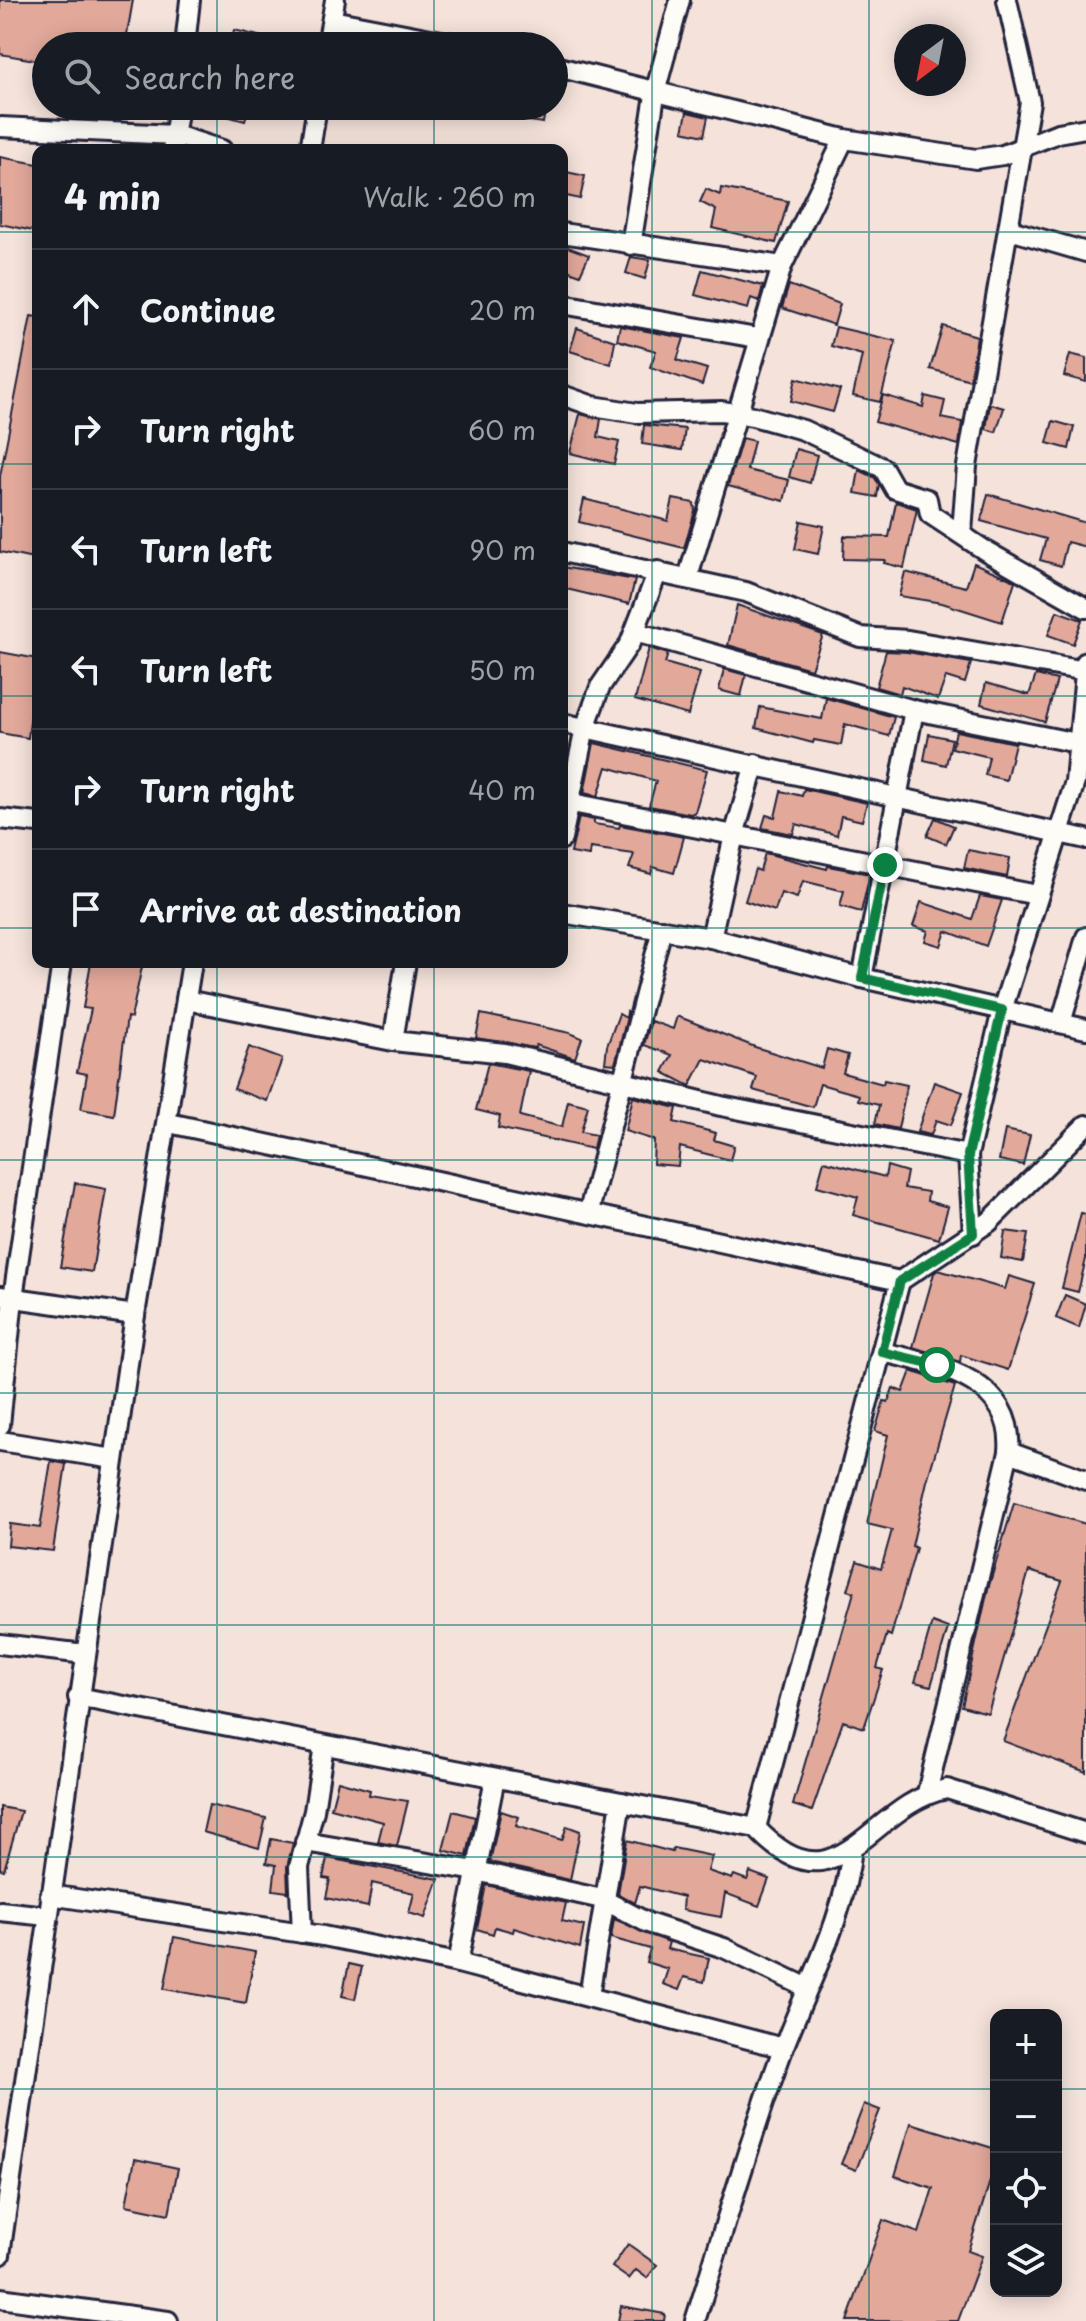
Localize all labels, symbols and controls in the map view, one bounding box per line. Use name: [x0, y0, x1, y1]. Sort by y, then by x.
north arrow: [894, 24, 966, 96]
search box: [32, 32, 568, 120]
icon: search: [60, 54, 104, 98]
text: Search here: [124, 54, 296, 99]
text: 4 min: [64, 170, 161, 222]
text: Walk · 260 m: [363, 177, 536, 216]
icon: ahead: [64, 287, 108, 331]
text: Continue: [140, 287, 275, 332]
text: 20 m: [469, 290, 536, 329]
icon: right: [64, 407, 108, 451]
text: Turn right: [140, 407, 295, 452]
text: 60 m: [468, 410, 536, 449]
icon: left: [64, 527, 108, 571]
text: Turn left: [140, 527, 272, 572]
text: 90 m: [469, 530, 536, 569]
icon: left: [64, 647, 108, 691]
text: Turn left: [140, 647, 272, 692]
text: 50 m: [469, 650, 536, 689]
icon: right: [64, 767, 108, 811]
text: Turn right: [140, 767, 295, 812]
text: 40 m: [468, 770, 536, 809]
route end: [867, 847, 903, 883]
icon: arrive: [64, 887, 108, 931]
text: Arrive at destination: [140, 887, 462, 932]
route start: [919, 1347, 955, 1383]
map controls: [990, 2009, 1062, 2297]
button: +: [990, 2009, 1062, 2081]
button: −: [990, 2081, 1062, 2153]
button: locate: [990, 2153, 1062, 2225]
button: layers: [990, 2225, 1062, 2297]

